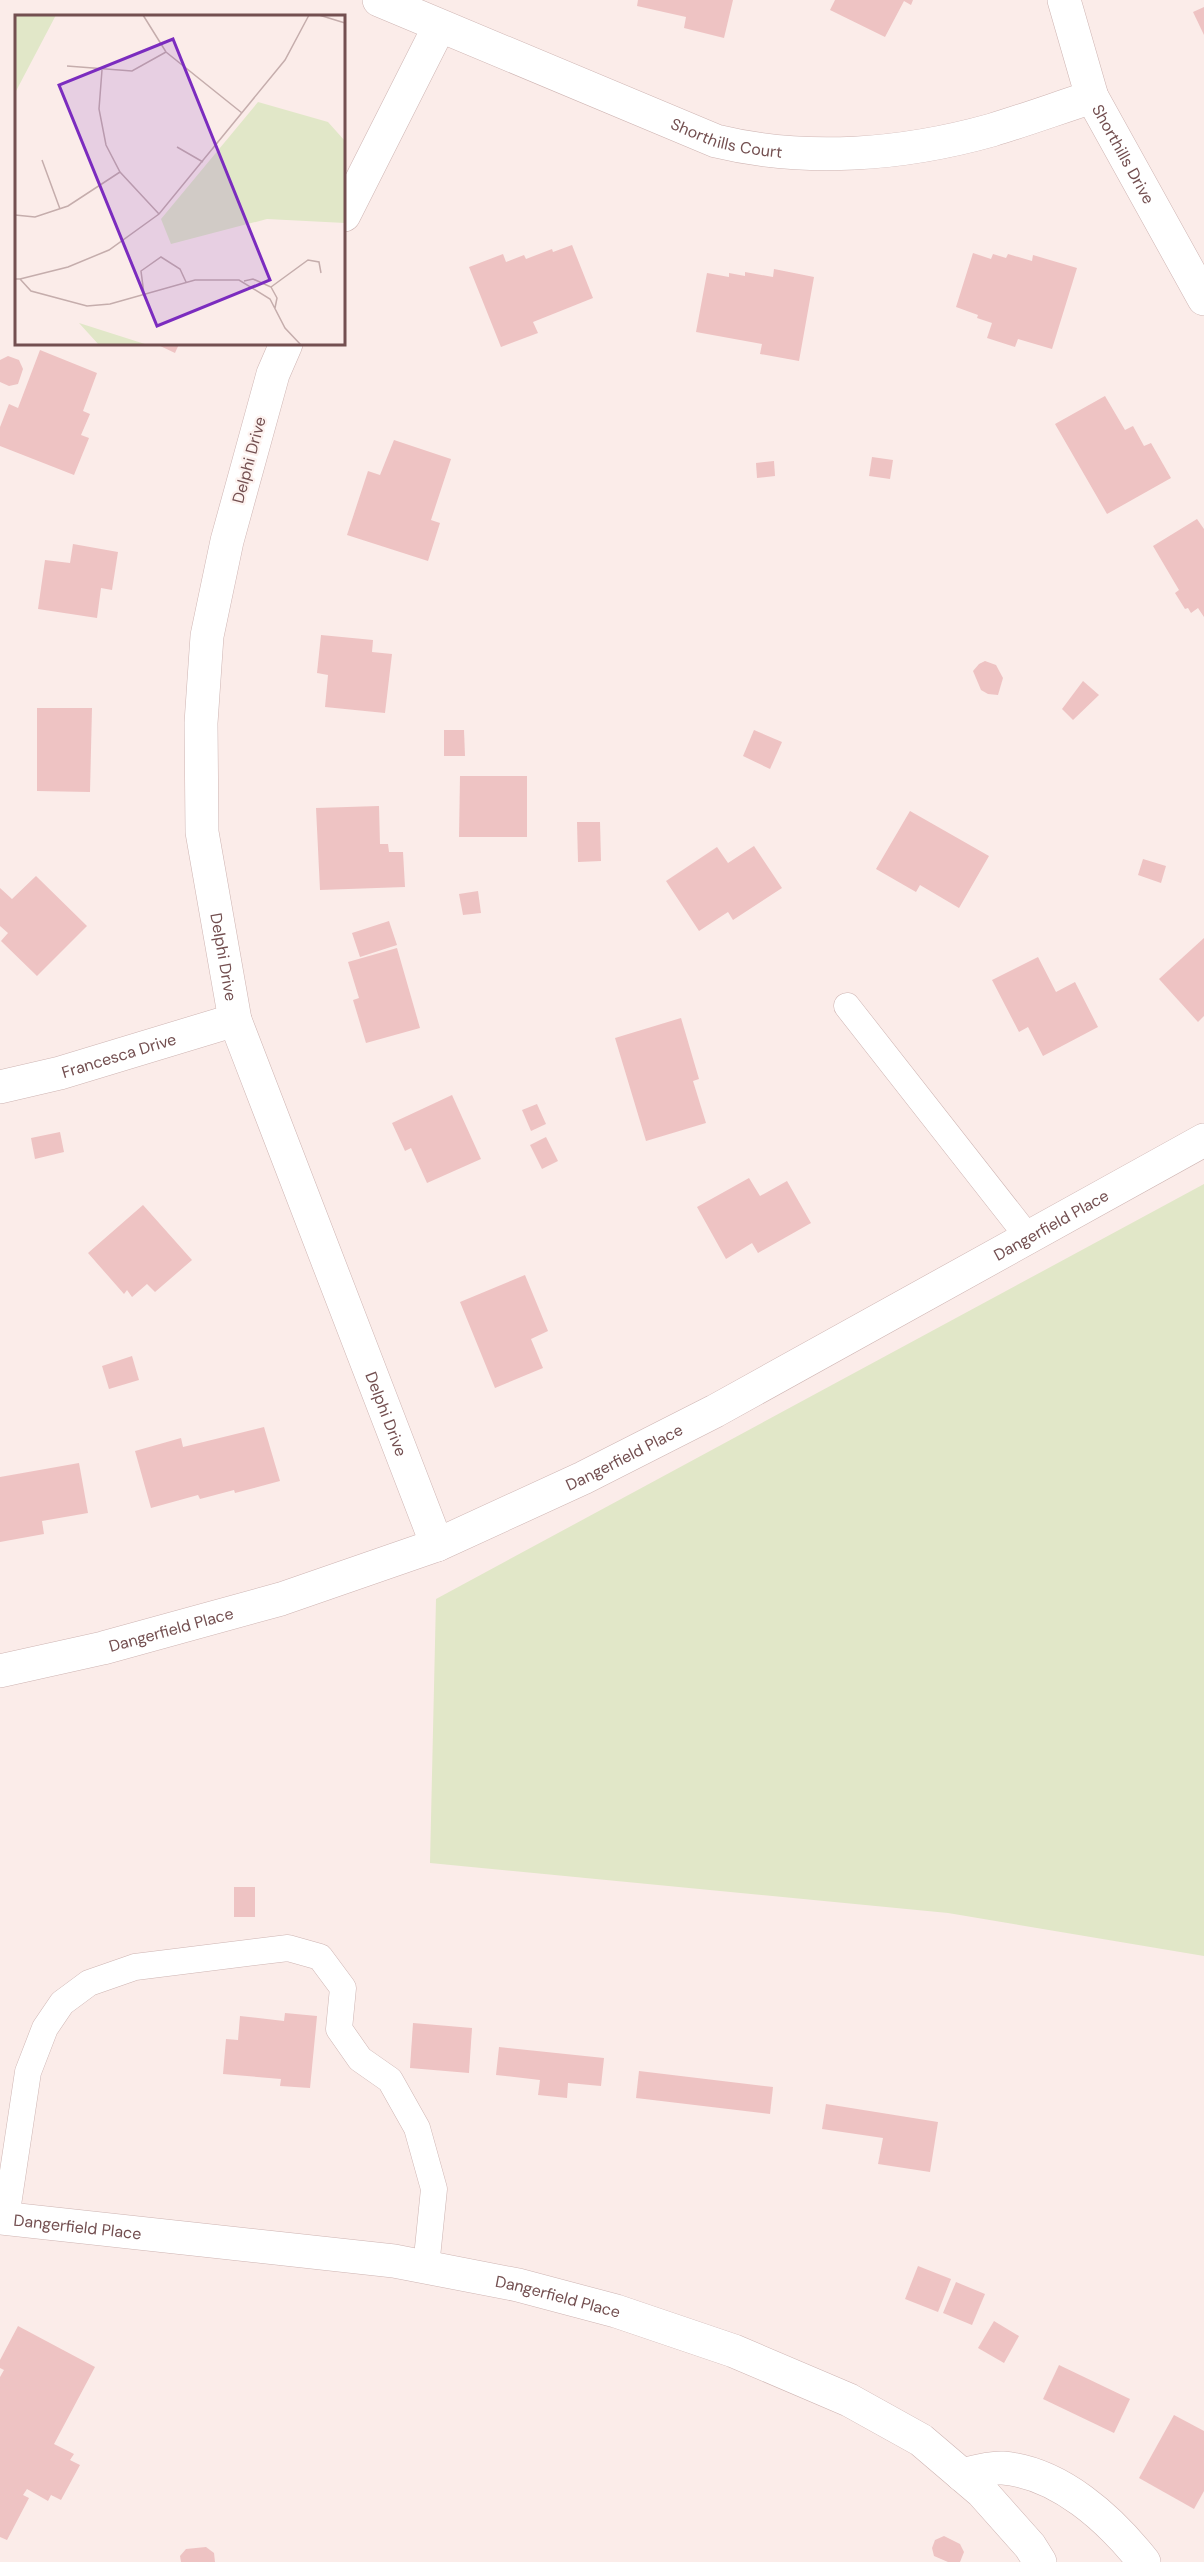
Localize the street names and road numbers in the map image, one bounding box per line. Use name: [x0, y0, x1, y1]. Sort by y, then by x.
street label: Shorthills Drive: [1088, 100, 1160, 207]
street label: Shorthills Court: [668, 113, 783, 162]
street label: Delphi Drive: [227, 414, 271, 506]
street label: Delphi Drive: [206, 911, 242, 1003]
street label: Francesca Drive: [59, 1028, 179, 1082]
street label: Dangerfield Place: [990, 1185, 1112, 1265]
street label: Delphi Drive: [361, 1368, 412, 1459]
street label: Dangerfield Place: [562, 1419, 686, 1495]
street label: Dangerfield Place: [106, 1602, 236, 1656]
street label: Dangerfield Place: [13, 2209, 142, 2244]
street label: Dangerfield Place: [494, 2270, 623, 2322]

